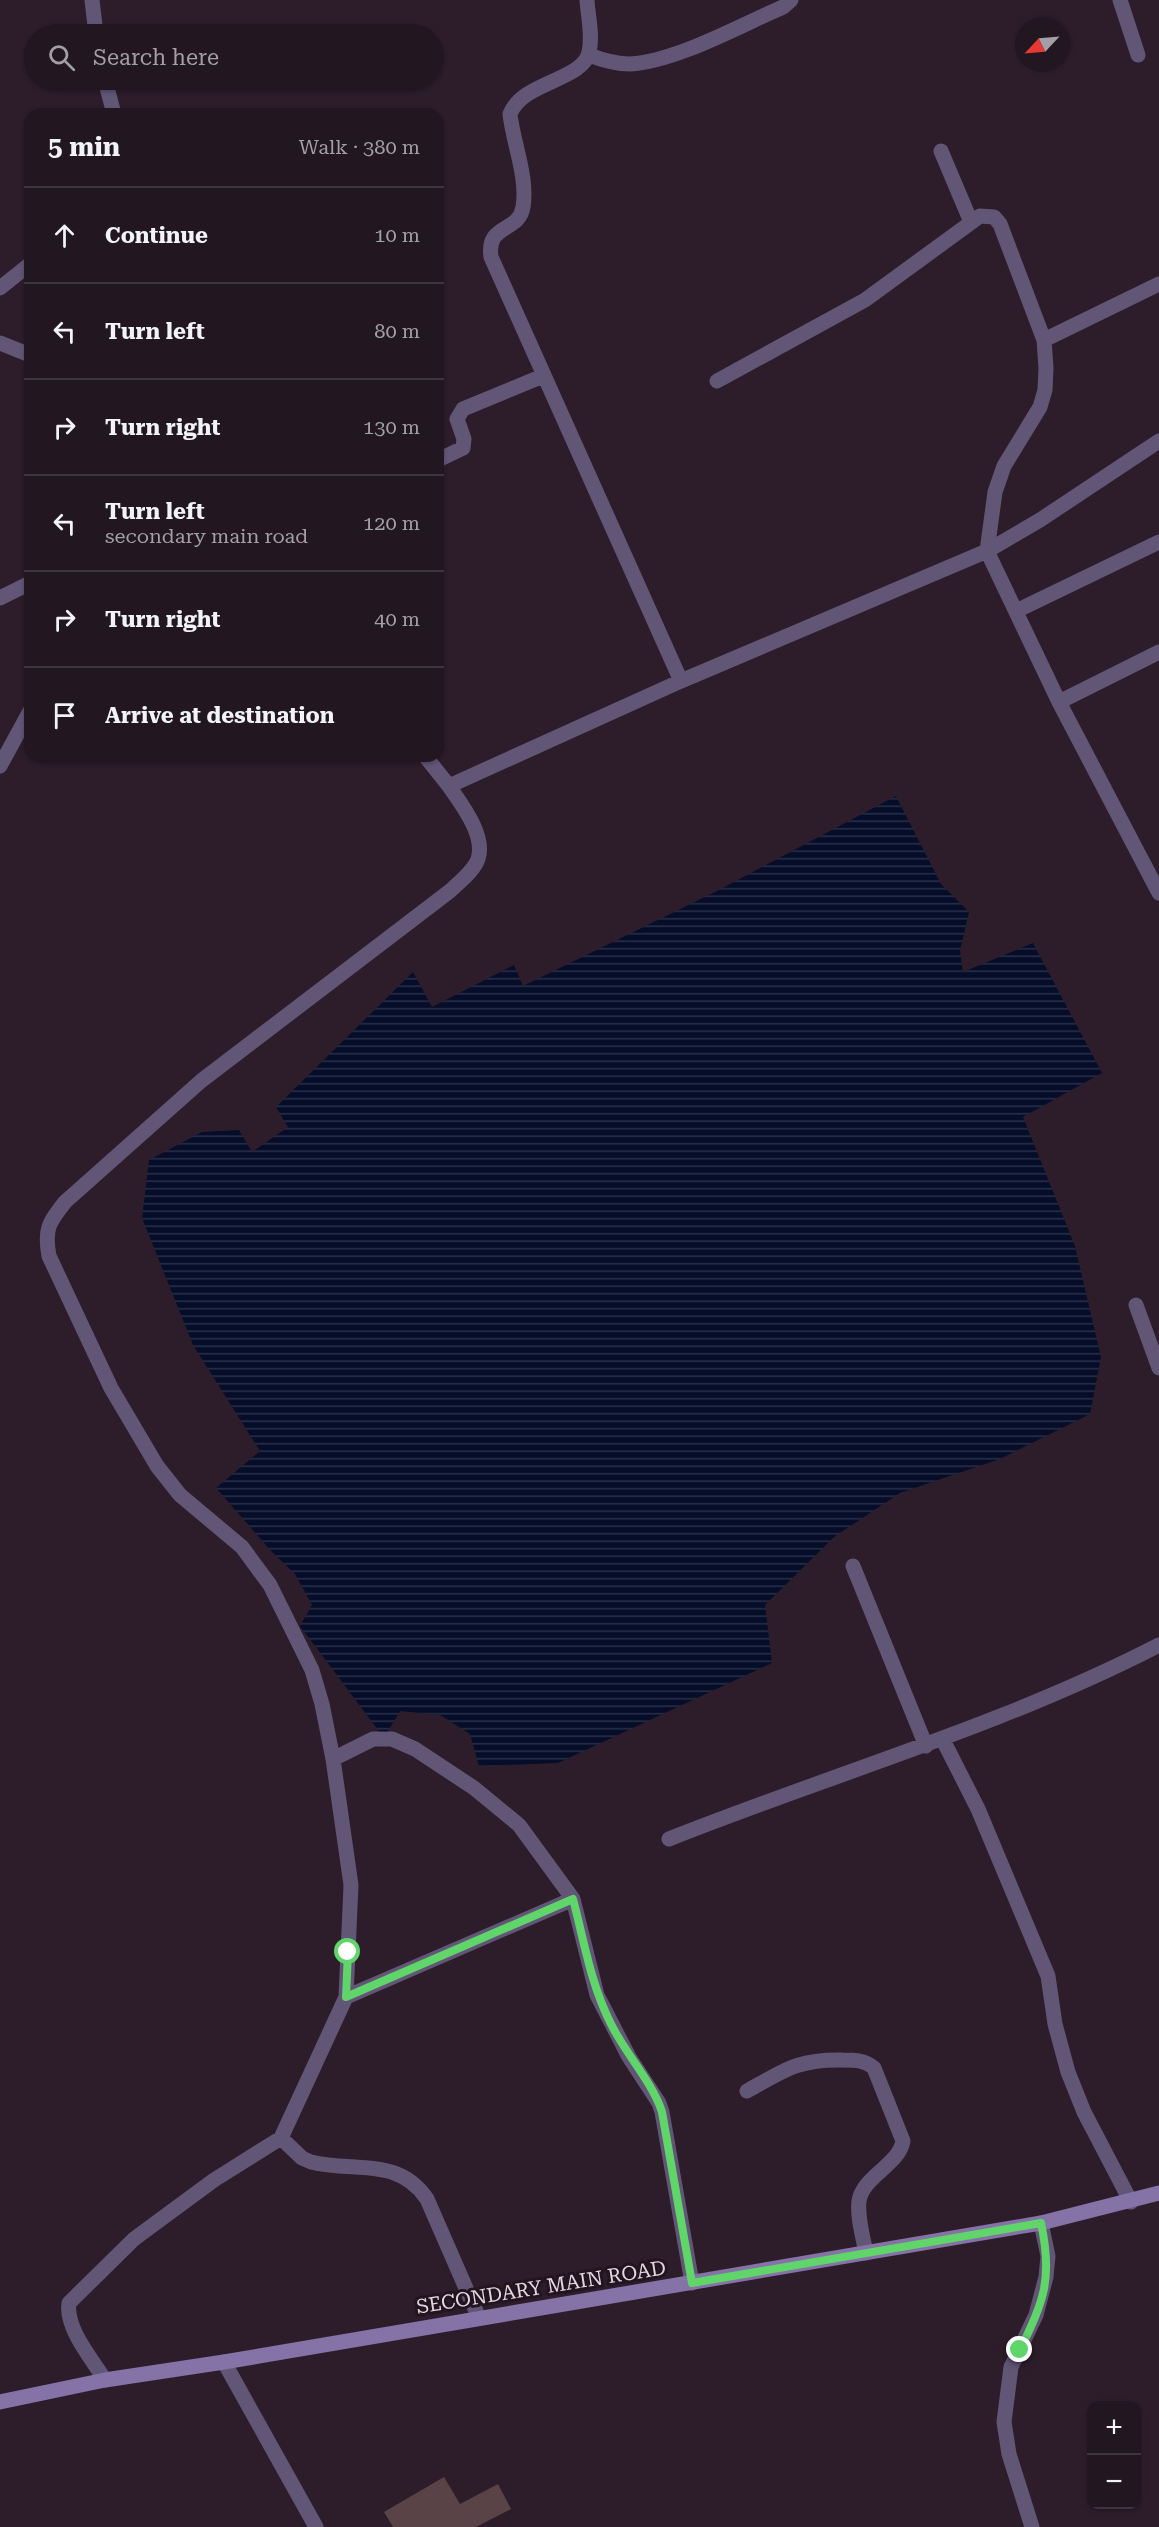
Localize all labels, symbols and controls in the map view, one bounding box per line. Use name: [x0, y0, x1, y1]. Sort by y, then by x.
north arrow: [1015, 18, 1069, 72]
search box: [24, 24, 444, 90]
icon: search: [45, 41, 78, 74]
text: Search here: [93, 45, 219, 70]
text: 5 min: [48, 132, 120, 162]
text: Walk · 380 m: [299, 135, 420, 159]
icon: ahead: [48, 219, 81, 252]
text: Continue: [105, 223, 208, 248]
text: 10 m: [374, 223, 420, 247]
icon: left: [48, 315, 81, 348]
text: Turn left: [105, 319, 205, 344]
text: 80 m: [374, 319, 420, 343]
icon: right: [48, 411, 81, 444]
text: Turn right: [105, 415, 220, 440]
text: 130 m: [363, 415, 420, 439]
text: Turn left: [105, 499, 205, 524]
icon: left: [48, 507, 81, 540]
text: 120 m: [363, 511, 420, 535]
text: secondary main road: [105, 524, 308, 548]
icon: right: [48, 603, 81, 636]
text: Turn right: [105, 607, 220, 632]
text: 40 m: [374, 607, 420, 631]
icon: arrive: [48, 699, 81, 732]
text: Arrive at destination: [105, 703, 334, 728]
route start: [334, 1938, 360, 1964]
street label: SECONDARY MAIN ROAD: [414, 2255, 668, 2319]
route end: [1006, 2336, 1032, 2362]
map controls: [1087, 2401, 1141, 2509]
button: +: [1087, 2401, 1141, 2455]
button: −: [1087, 2455, 1141, 2509]

